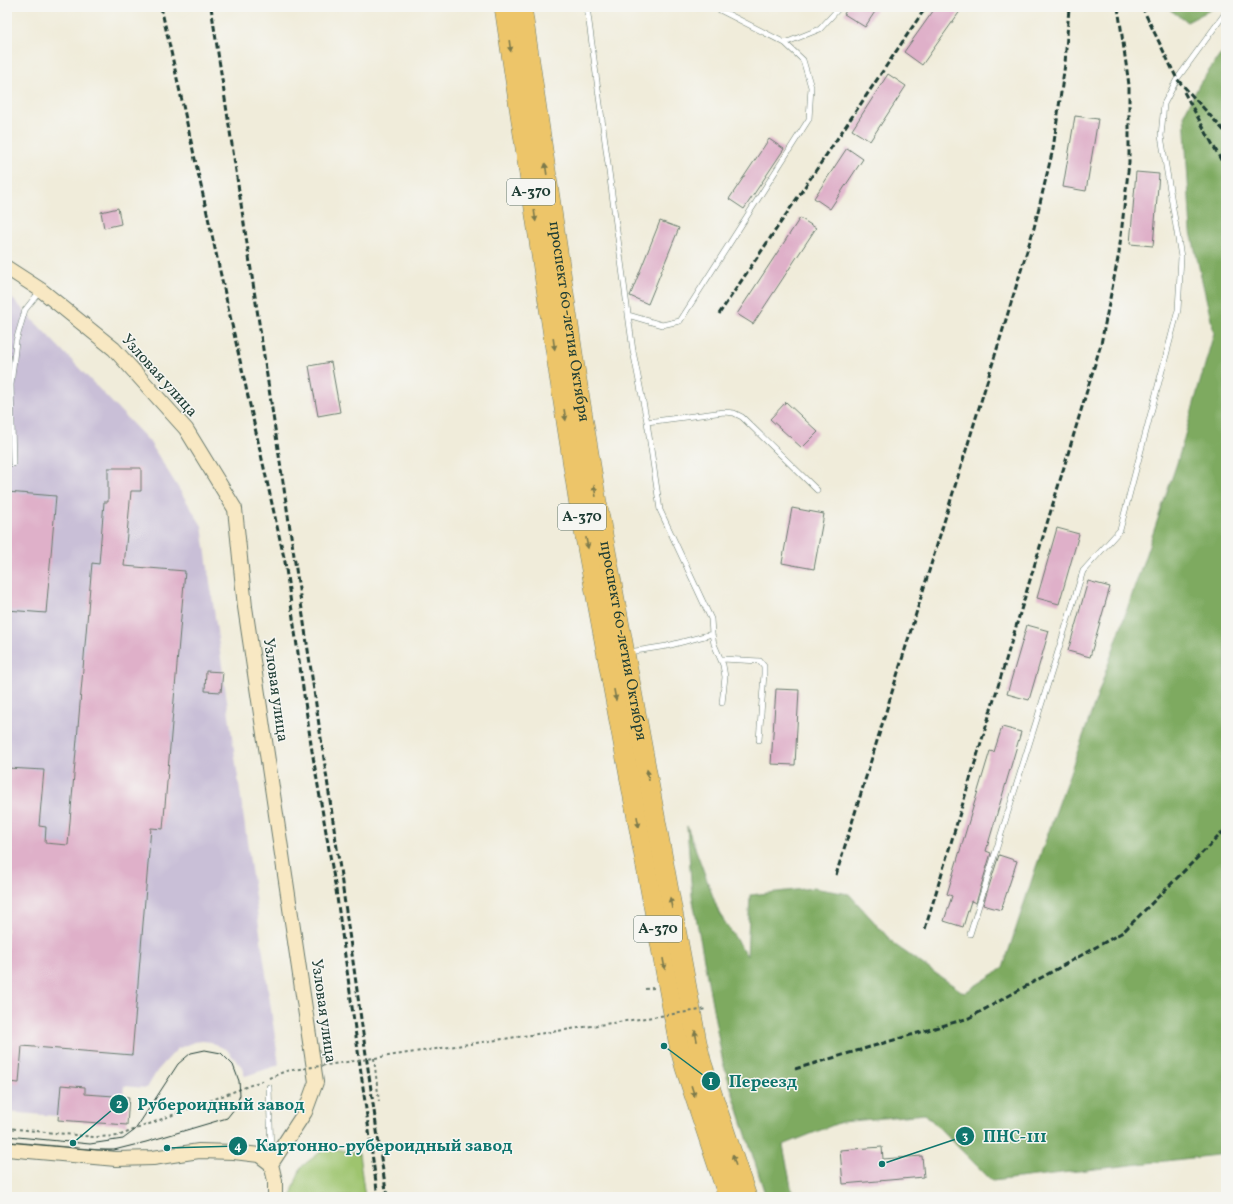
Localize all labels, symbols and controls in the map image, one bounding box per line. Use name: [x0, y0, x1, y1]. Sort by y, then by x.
one-way arrow: [507, 39, 513, 52]
one-way arrow: [543, 163, 549, 175]
road number: А-370: [507, 179, 555, 205]
one-way arrow: [532, 210, 538, 222]
street label: проспект 60-летия Октября: [543, 220, 595, 423]
street label: Узловая улица: [116, 330, 202, 422]
one-way arrow: [551, 338, 557, 350]
one-way arrow: [562, 409, 568, 421]
one-way arrow: [592, 485, 598, 497]
road number: А-370: [558, 504, 606, 530]
one-way arrow: [584, 537, 590, 549]
street label: проспект 60-летия Октября: [593, 539, 652, 743]
street label: Узловая улица: [257, 637, 293, 743]
one-way arrow: [612, 688, 618, 701]
one-way arrow: [644, 769, 650, 781]
one-way arrow: [635, 816, 641, 829]
one-way arrow: [668, 897, 674, 909]
road number: А-370: [634, 916, 682, 942]
street label: Узловая улица: [305, 958, 341, 1064]
one-way arrow: [662, 958, 668, 970]
one-way arrow: [692, 1030, 698, 1042]
callout: Переезд: [701, 1067, 805, 1096]
text: Переезд: [729, 1071, 798, 1094]
text: 1: [709, 1074, 714, 1090]
one-way arrow: [690, 1085, 696, 1097]
callout: Рубероидный завод: [109, 1089, 313, 1118]
text: Рубероидный завод: [137, 1094, 305, 1117]
text: 2: [116, 1097, 122, 1113]
callout: ПНС-111: [955, 1121, 1055, 1150]
text: ПНС-111: [983, 1126, 1047, 1149]
text: 3: [962, 1129, 968, 1145]
callout: Картонно-рубероидный завод: [228, 1131, 521, 1160]
text: Картонно-рубероидный завод: [255, 1135, 513, 1158]
text: 4: [234, 1139, 242, 1155]
one-way arrow: [731, 1154, 737, 1166]

